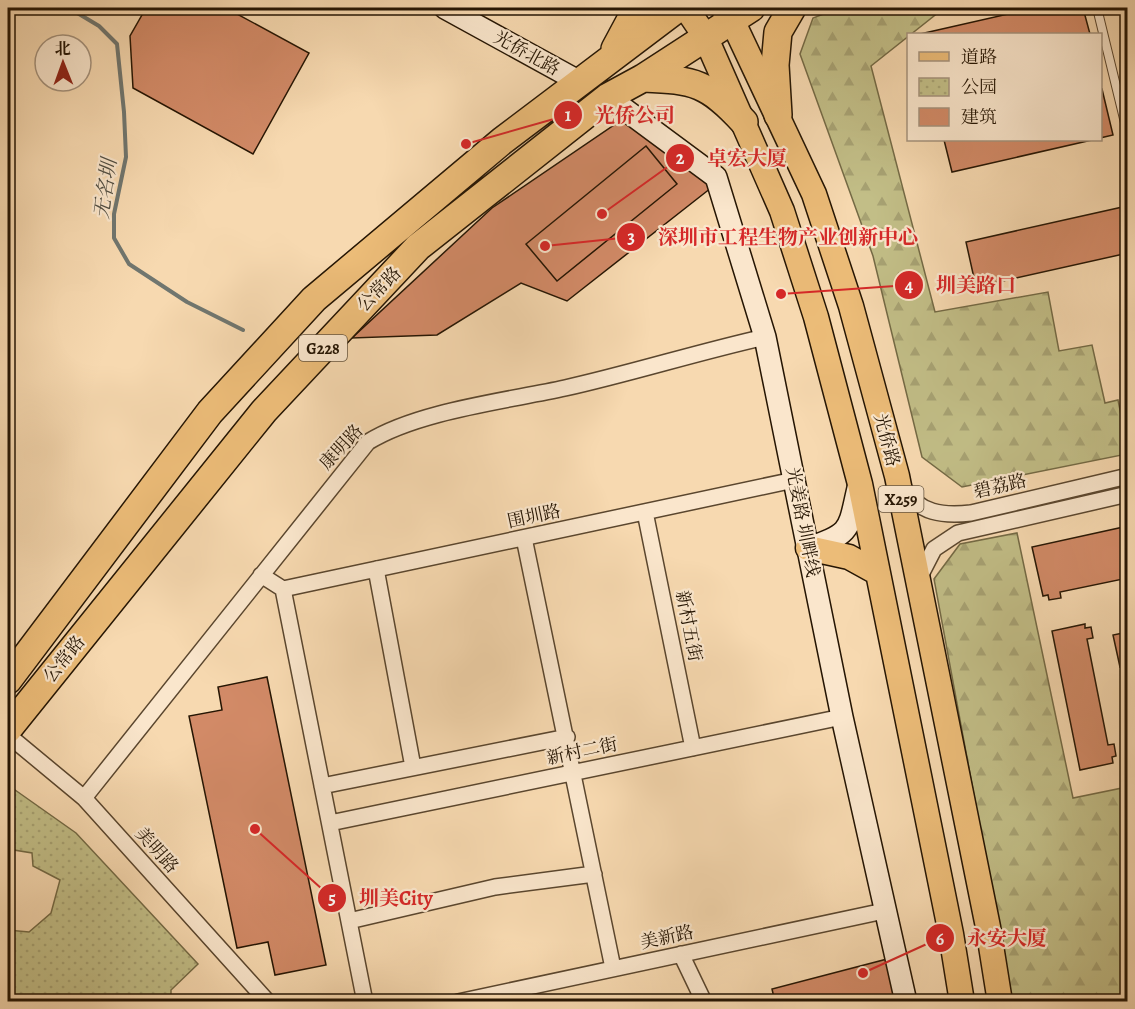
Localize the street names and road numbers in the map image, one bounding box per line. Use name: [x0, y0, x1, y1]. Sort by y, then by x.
street label: 光侨北路: [490, 25, 564, 81]
street label: 公常路: [352, 261, 406, 317]
road number: G228: [299, 335, 347, 361]
street label: 光侨路: [868, 411, 906, 469]
street label: 康明路: [314, 419, 368, 475]
street label: 光姜路 圳畔线: [781, 465, 825, 579]
street label: 碧荔路: [971, 468, 1029, 504]
road number: X259: [878, 486, 924, 512]
street label: 围圳路: [505, 499, 563, 533]
street label: 新村五街: [670, 588, 708, 664]
street label: 公常路: [38, 630, 90, 688]
street label: 新村二街: [544, 732, 620, 770]
street label: 美明路: [130, 822, 184, 878]
street label: 美新路: [638, 920, 696, 954]

